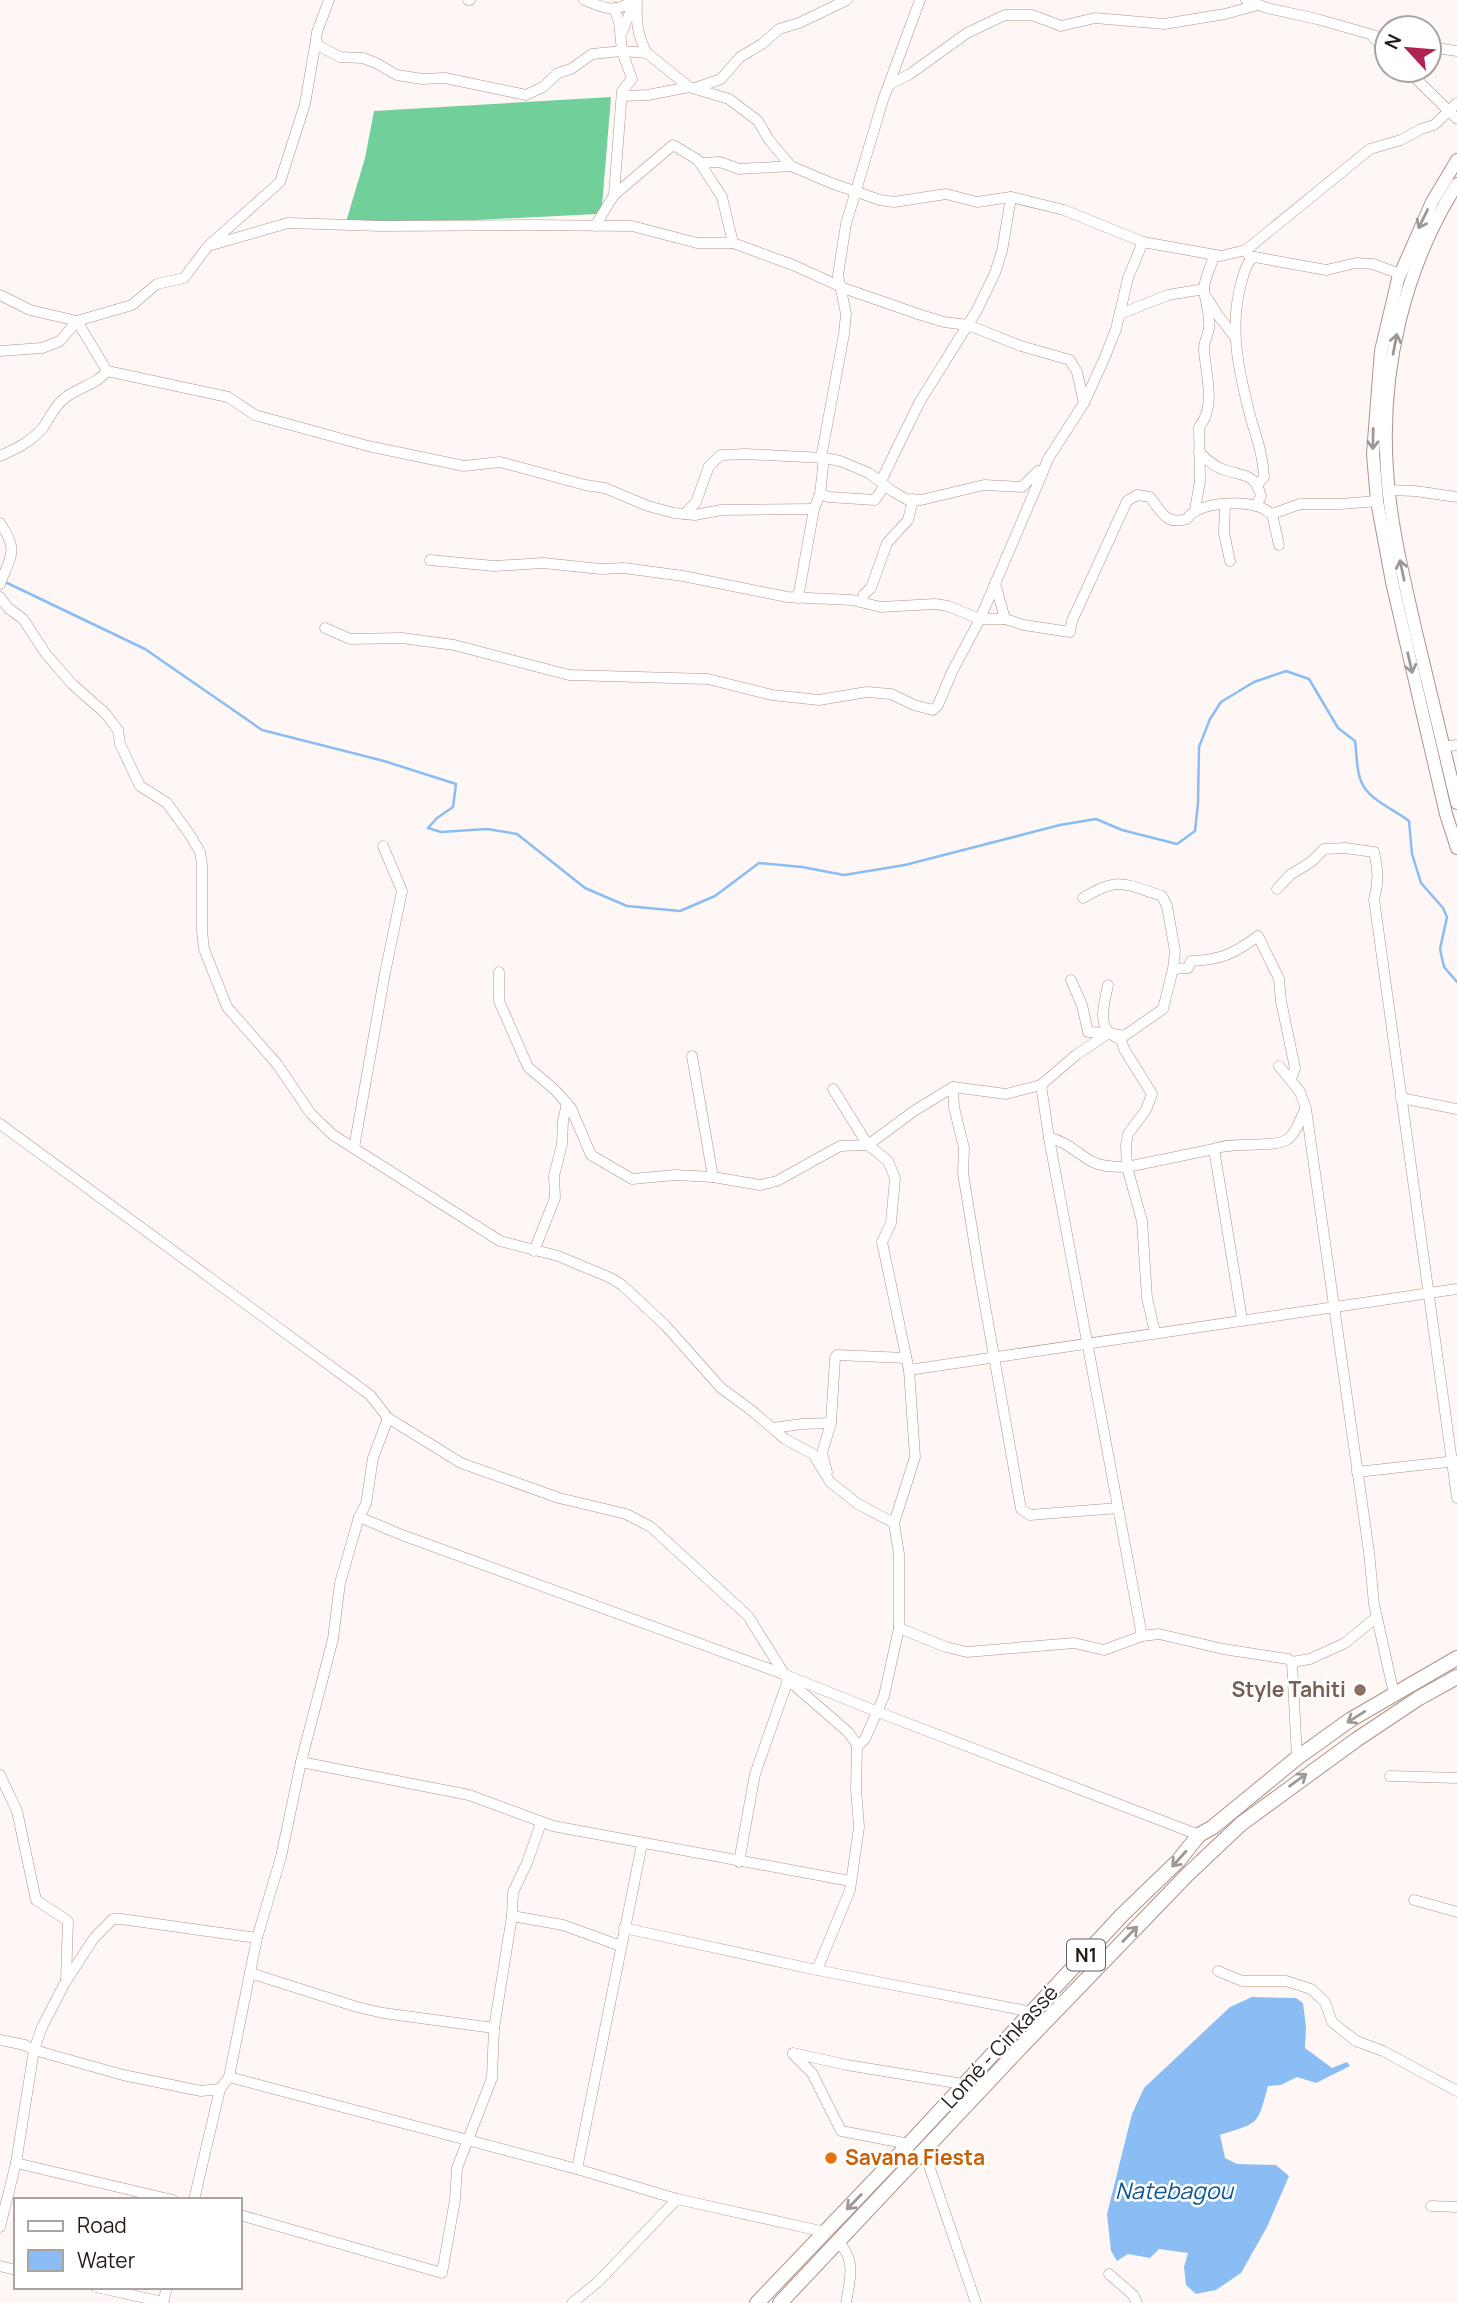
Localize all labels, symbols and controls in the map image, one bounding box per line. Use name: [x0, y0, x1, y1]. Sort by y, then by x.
north arrow: [1373, 14, 1443, 84]
text: N: [1378, 30, 1407, 53]
one-way arrow: [1416, 208, 1430, 229]
one-way arrow: [1389, 333, 1402, 356]
one-way arrow: [1367, 427, 1380, 450]
one-way arrow: [1395, 559, 1409, 582]
one-way arrow: [1403, 651, 1417, 674]
place label: Style Tahiti: [1232, 1675, 1346, 1703]
marker: Style Tahiti: [1352, 1682, 1368, 1698]
one-way arrow: [1346, 1711, 1366, 1725]
one-way arrow: [1288, 1773, 1307, 1788]
one-way arrow: [1171, 1850, 1187, 1868]
one-way arrow: [1122, 1926, 1139, 1943]
road number: N1: [1067, 1940, 1105, 1970]
street label: Lomé - Cinkassé: [935, 1979, 1064, 2114]
place label: Savana Fiesta: [845, 2143, 985, 2171]
marker: Savana Fiesta: [823, 2150, 839, 2166]
water label: Natebagou: [1115, 2174, 1235, 2206]
one-way arrow: [846, 2193, 863, 2210]
legend: [14, 2198, 242, 2289]
text: Road: [77, 2211, 127, 2239]
text: Water: [77, 2246, 136, 2274]

